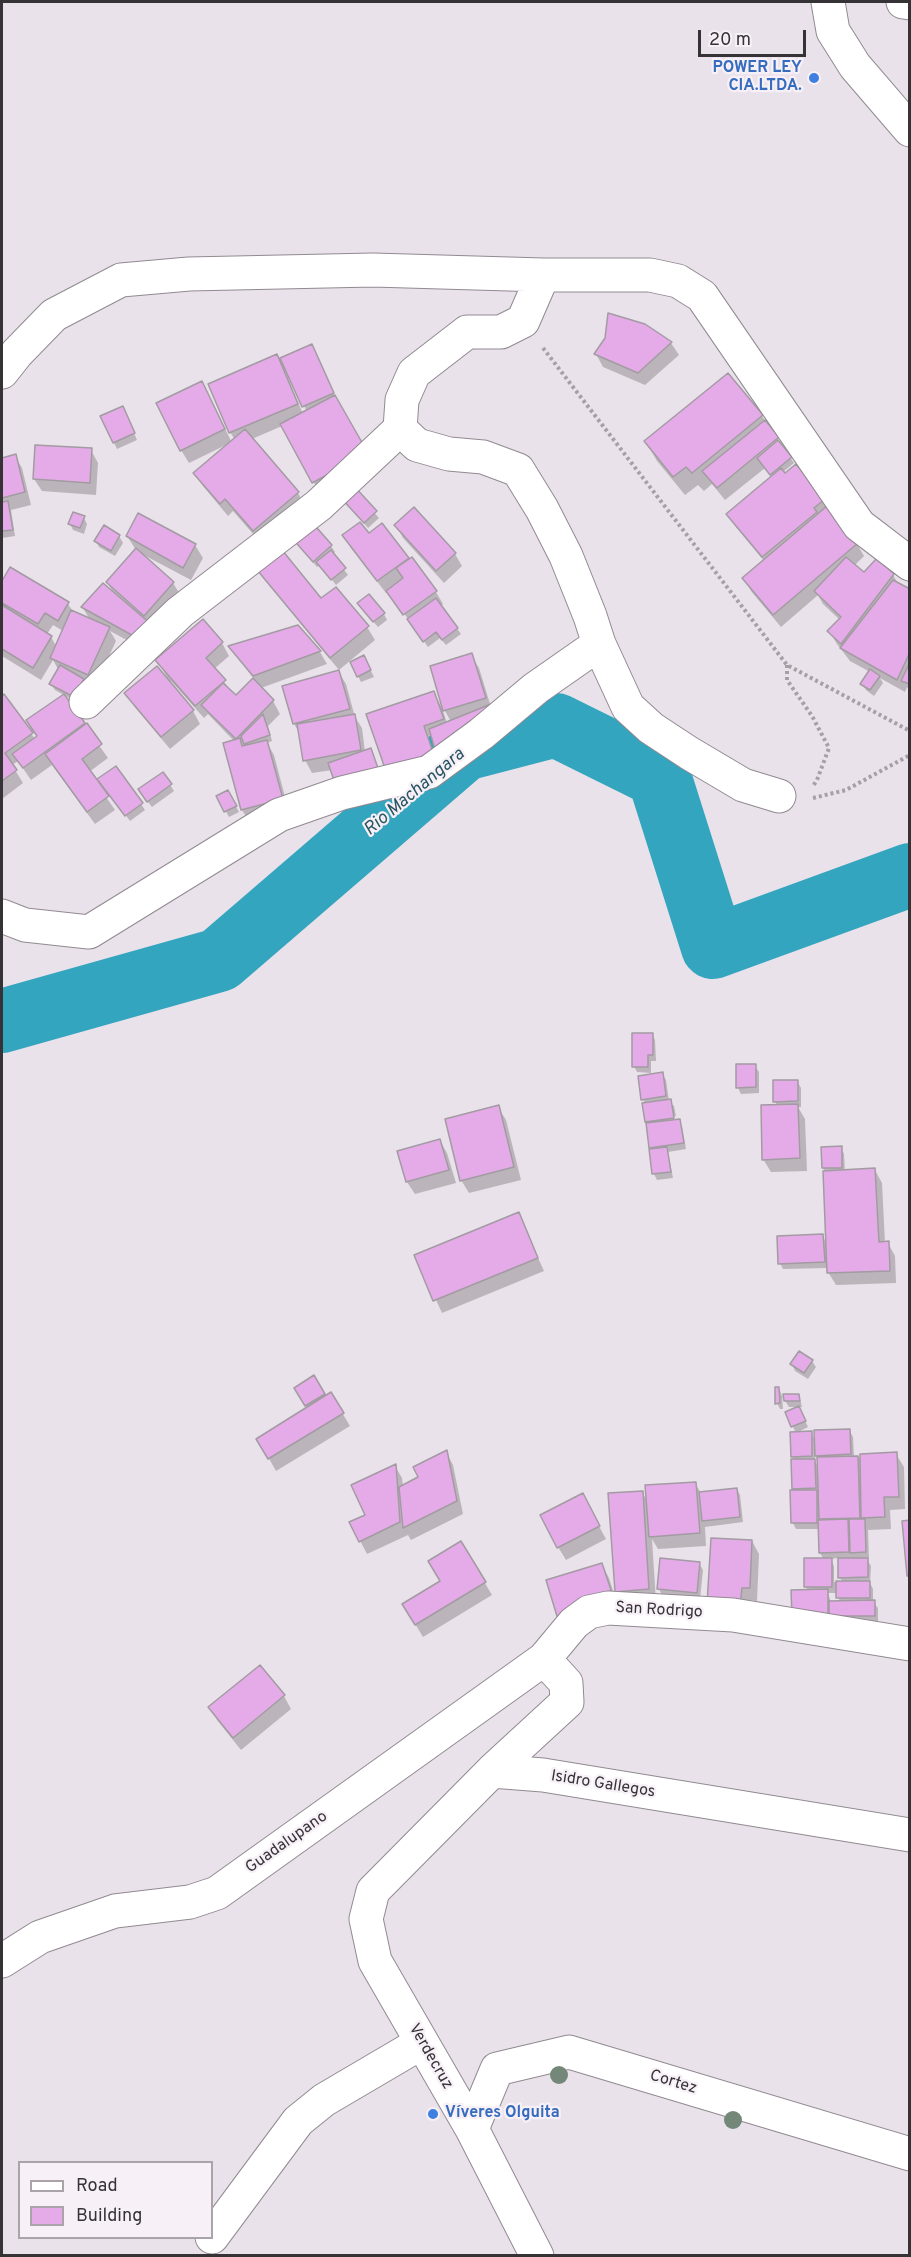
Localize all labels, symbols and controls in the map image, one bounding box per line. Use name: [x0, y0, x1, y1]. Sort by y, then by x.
scale bar: [701, 18, 809, 56]
text: 20 m: [709, 29, 751, 52]
place label: POWER LEY CIA.LTDA.: [712, 59, 802, 97]
marker: POWER LEY CIA.LTDA.: [807, 71, 821, 85]
water label: Rio Machangara: [360, 745, 470, 841]
street label: San Rodrigo: [615, 1599, 703, 1623]
street label: Isidro Gallegos: [550, 1767, 656, 1803]
street label: Guadalupano: [242, 1808, 332, 1878]
street label: Verdecruz: [404, 2021, 456, 2093]
street label: Cortez: [647, 2067, 699, 2099]
place label: Víveres Olguita: [445, 2104, 560, 2124]
marker: Víveres Olguita: [426, 2107, 440, 2121]
legend: [18, 2161, 213, 2239]
text: Road: [76, 2175, 118, 2198]
text: Building: [76, 2205, 142, 2228]

